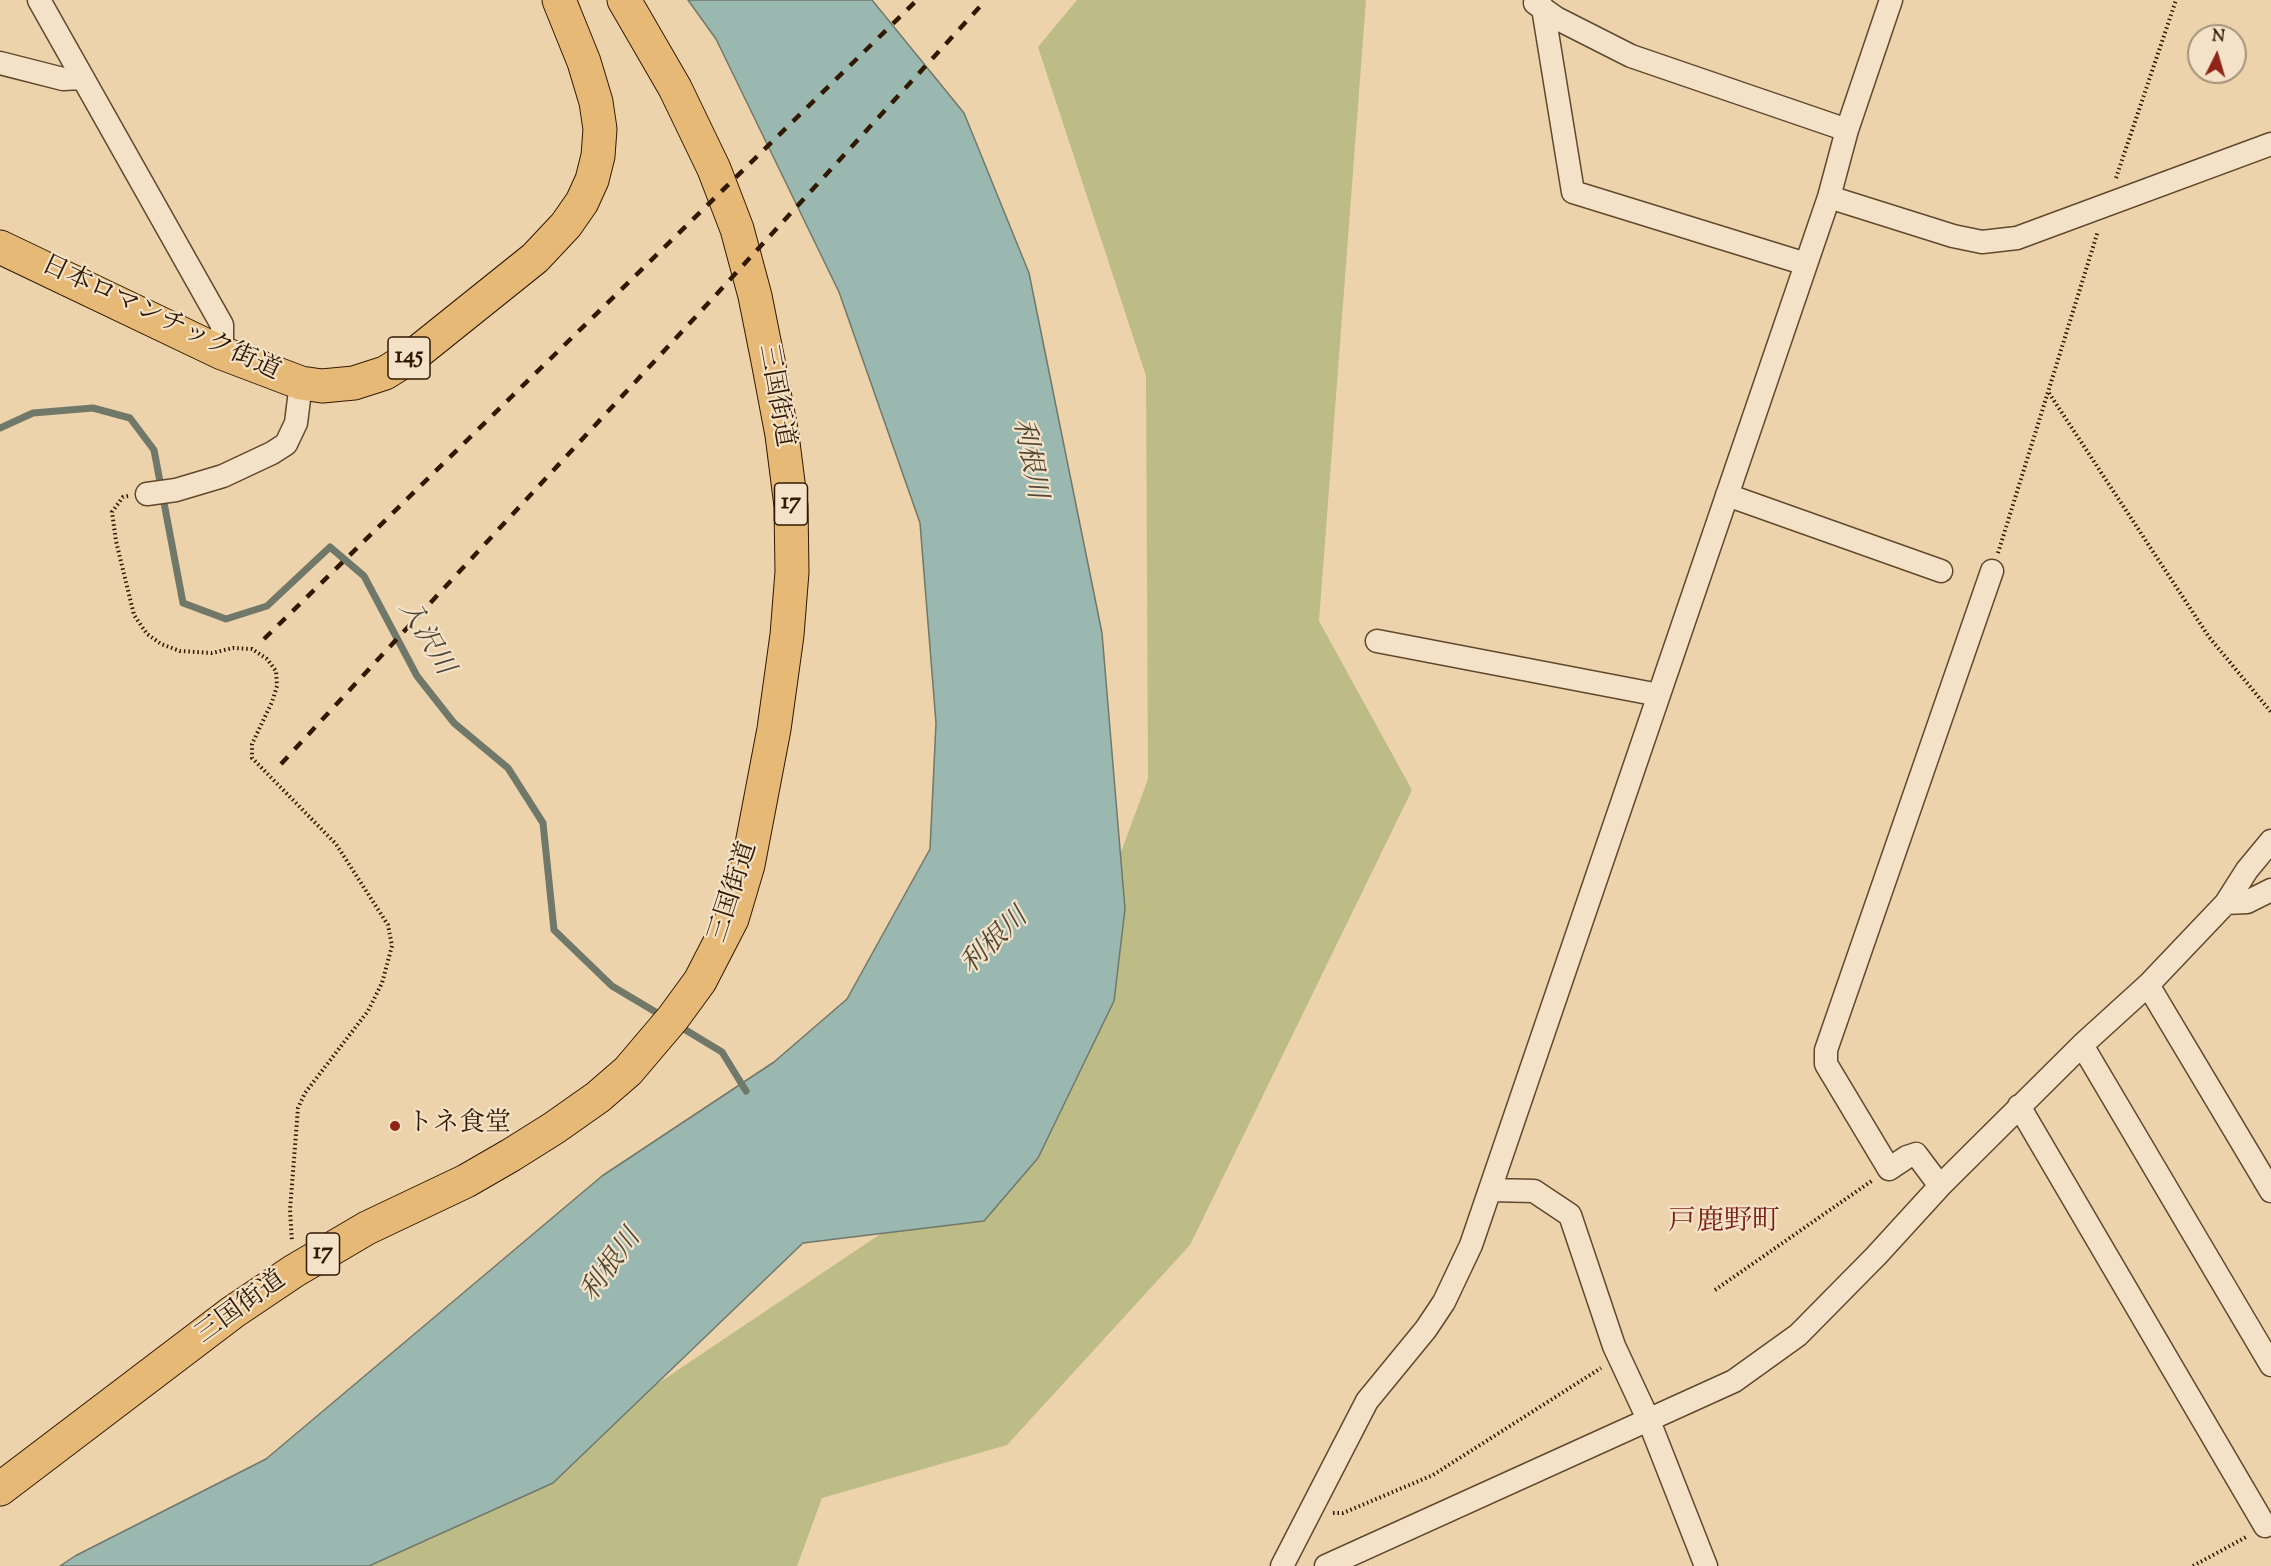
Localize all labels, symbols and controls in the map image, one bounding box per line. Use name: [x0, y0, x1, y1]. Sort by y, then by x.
north arrow: [2187, 24, 2247, 84]
text: N: [2211, 26, 2226, 50]
street label: 日本ロマンチック街道: [36, 251, 284, 389]
road number: 145: [388, 337, 430, 379]
street label: 三国街道: [750, 342, 798, 450]
water label: 利根川: [1003, 416, 1051, 502]
road number: 17: [774, 483, 808, 525]
water label: 入沢川: [389, 596, 459, 682]
street label: 三国街道: [704, 839, 766, 947]
water label: 利根川: [956, 903, 1036, 983]
place label: トネ食堂: [407, 1110, 511, 1142]
marker: トネ食堂: [388, 1119, 402, 1133]
district label: 戸鹿野町: [1668, 1207, 1780, 1241]
water label: 利根川: [576, 1225, 650, 1309]
road number: 17: [306, 1233, 340, 1275]
street label: 三国街道: [191, 1266, 293, 1352]

